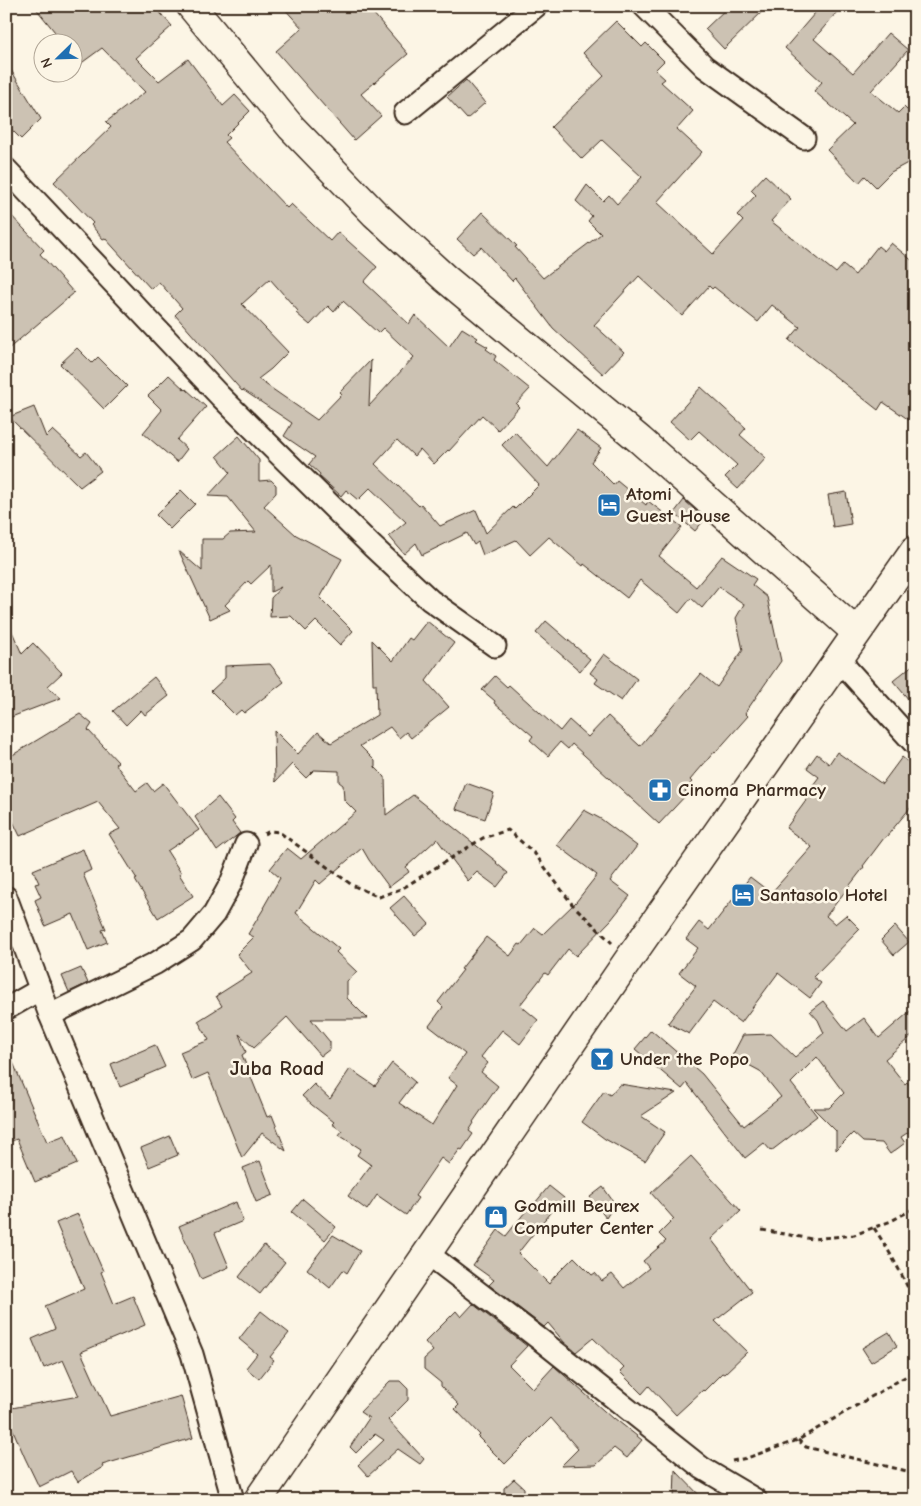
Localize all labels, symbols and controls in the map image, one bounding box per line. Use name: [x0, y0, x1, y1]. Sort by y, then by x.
north arrow: [32, 32, 82, 82]
text: N: [37, 55, 56, 70]
place label: Atomi Guest House: [626, 483, 730, 527]
hotel icon: Atomi Guest House: [596, 492, 622, 518]
pharmacy icon: Cinoma Pharmacy: [647, 777, 673, 803]
place label: Cinoma Pharmacy: [678, 779, 826, 801]
hotel icon: Santasolo Hotel: [730, 882, 756, 908]
place label: Santasolo Hotel: [760, 884, 888, 906]
bar icon: Under the Popo: [589, 1046, 615, 1072]
place label: Under the Popo: [620, 1048, 749, 1070]
district label: Juba Road: [230, 1056, 324, 1080]
place label: Godmill Beurex Computer Center: [514, 1195, 654, 1239]
shop icon: Godmill Beurex Computer Center: [483, 1204, 509, 1230]

